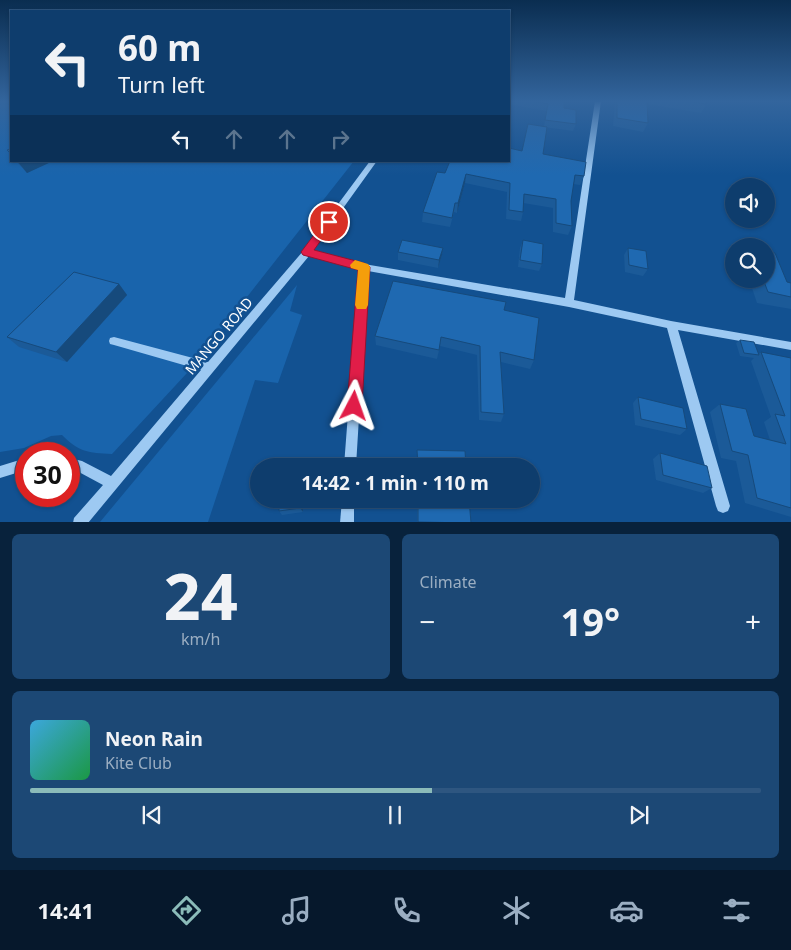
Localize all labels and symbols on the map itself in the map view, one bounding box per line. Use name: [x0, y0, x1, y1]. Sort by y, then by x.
pin: [308, 201, 350, 243]
street label: MANGO ROAD: [181, 293, 257, 378]
position arrow: [327, 379, 379, 431]
speed limit sign: 30: [15, 442, 80, 507]

